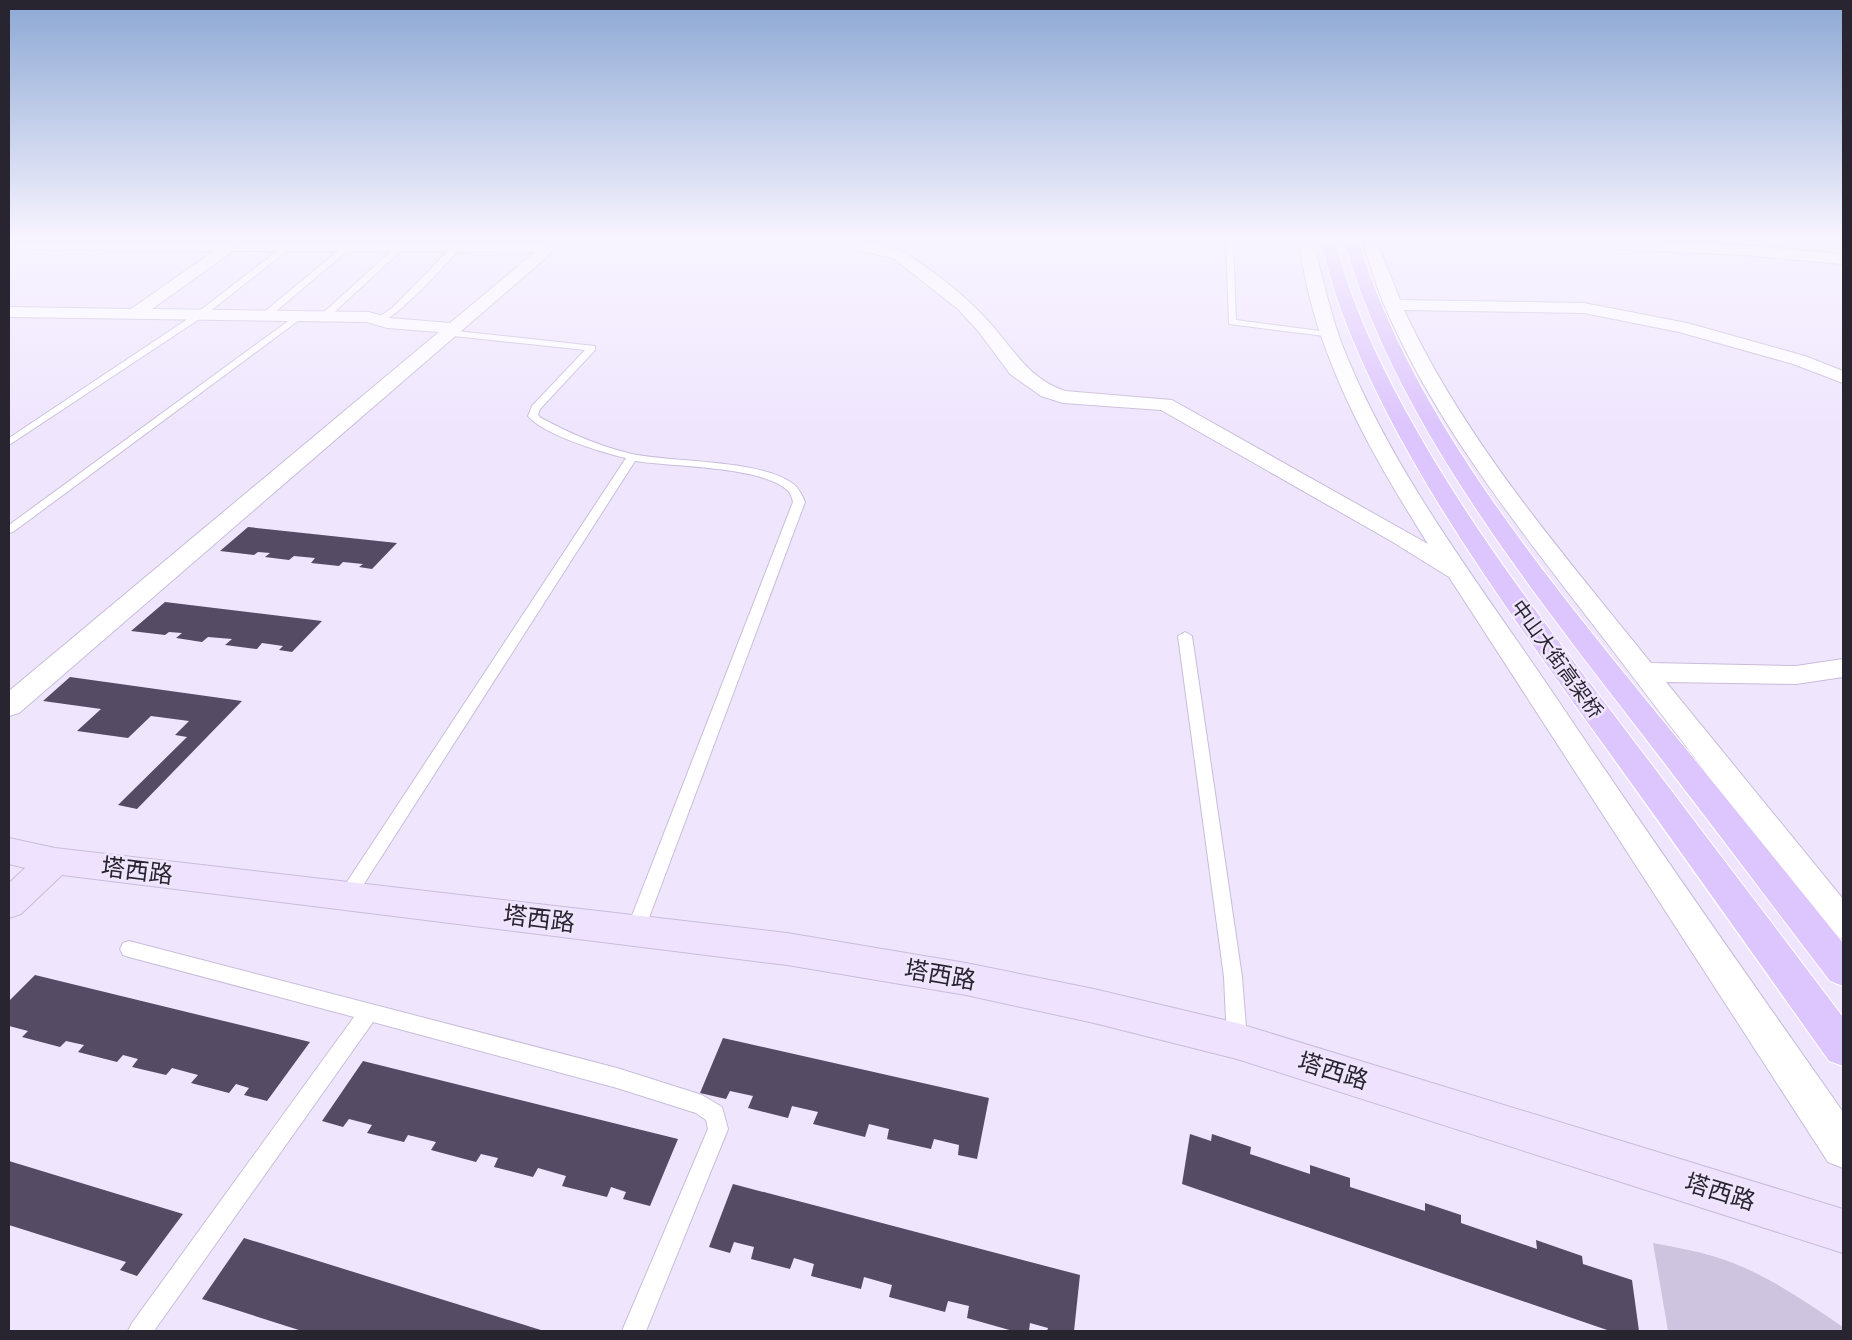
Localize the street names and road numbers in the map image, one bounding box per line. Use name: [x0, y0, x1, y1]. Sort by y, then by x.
street label: 中山大街高架桥: [1503, 594, 1609, 725]
street label: 塔西路: [99, 850, 175, 894]
street label: 塔西路: [501, 898, 577, 942]
street label: 塔西路: [901, 952, 978, 1000]
street label: 塔西路: [1293, 1044, 1372, 1100]
street label: 塔西路: [1680, 1165, 1759, 1221]

